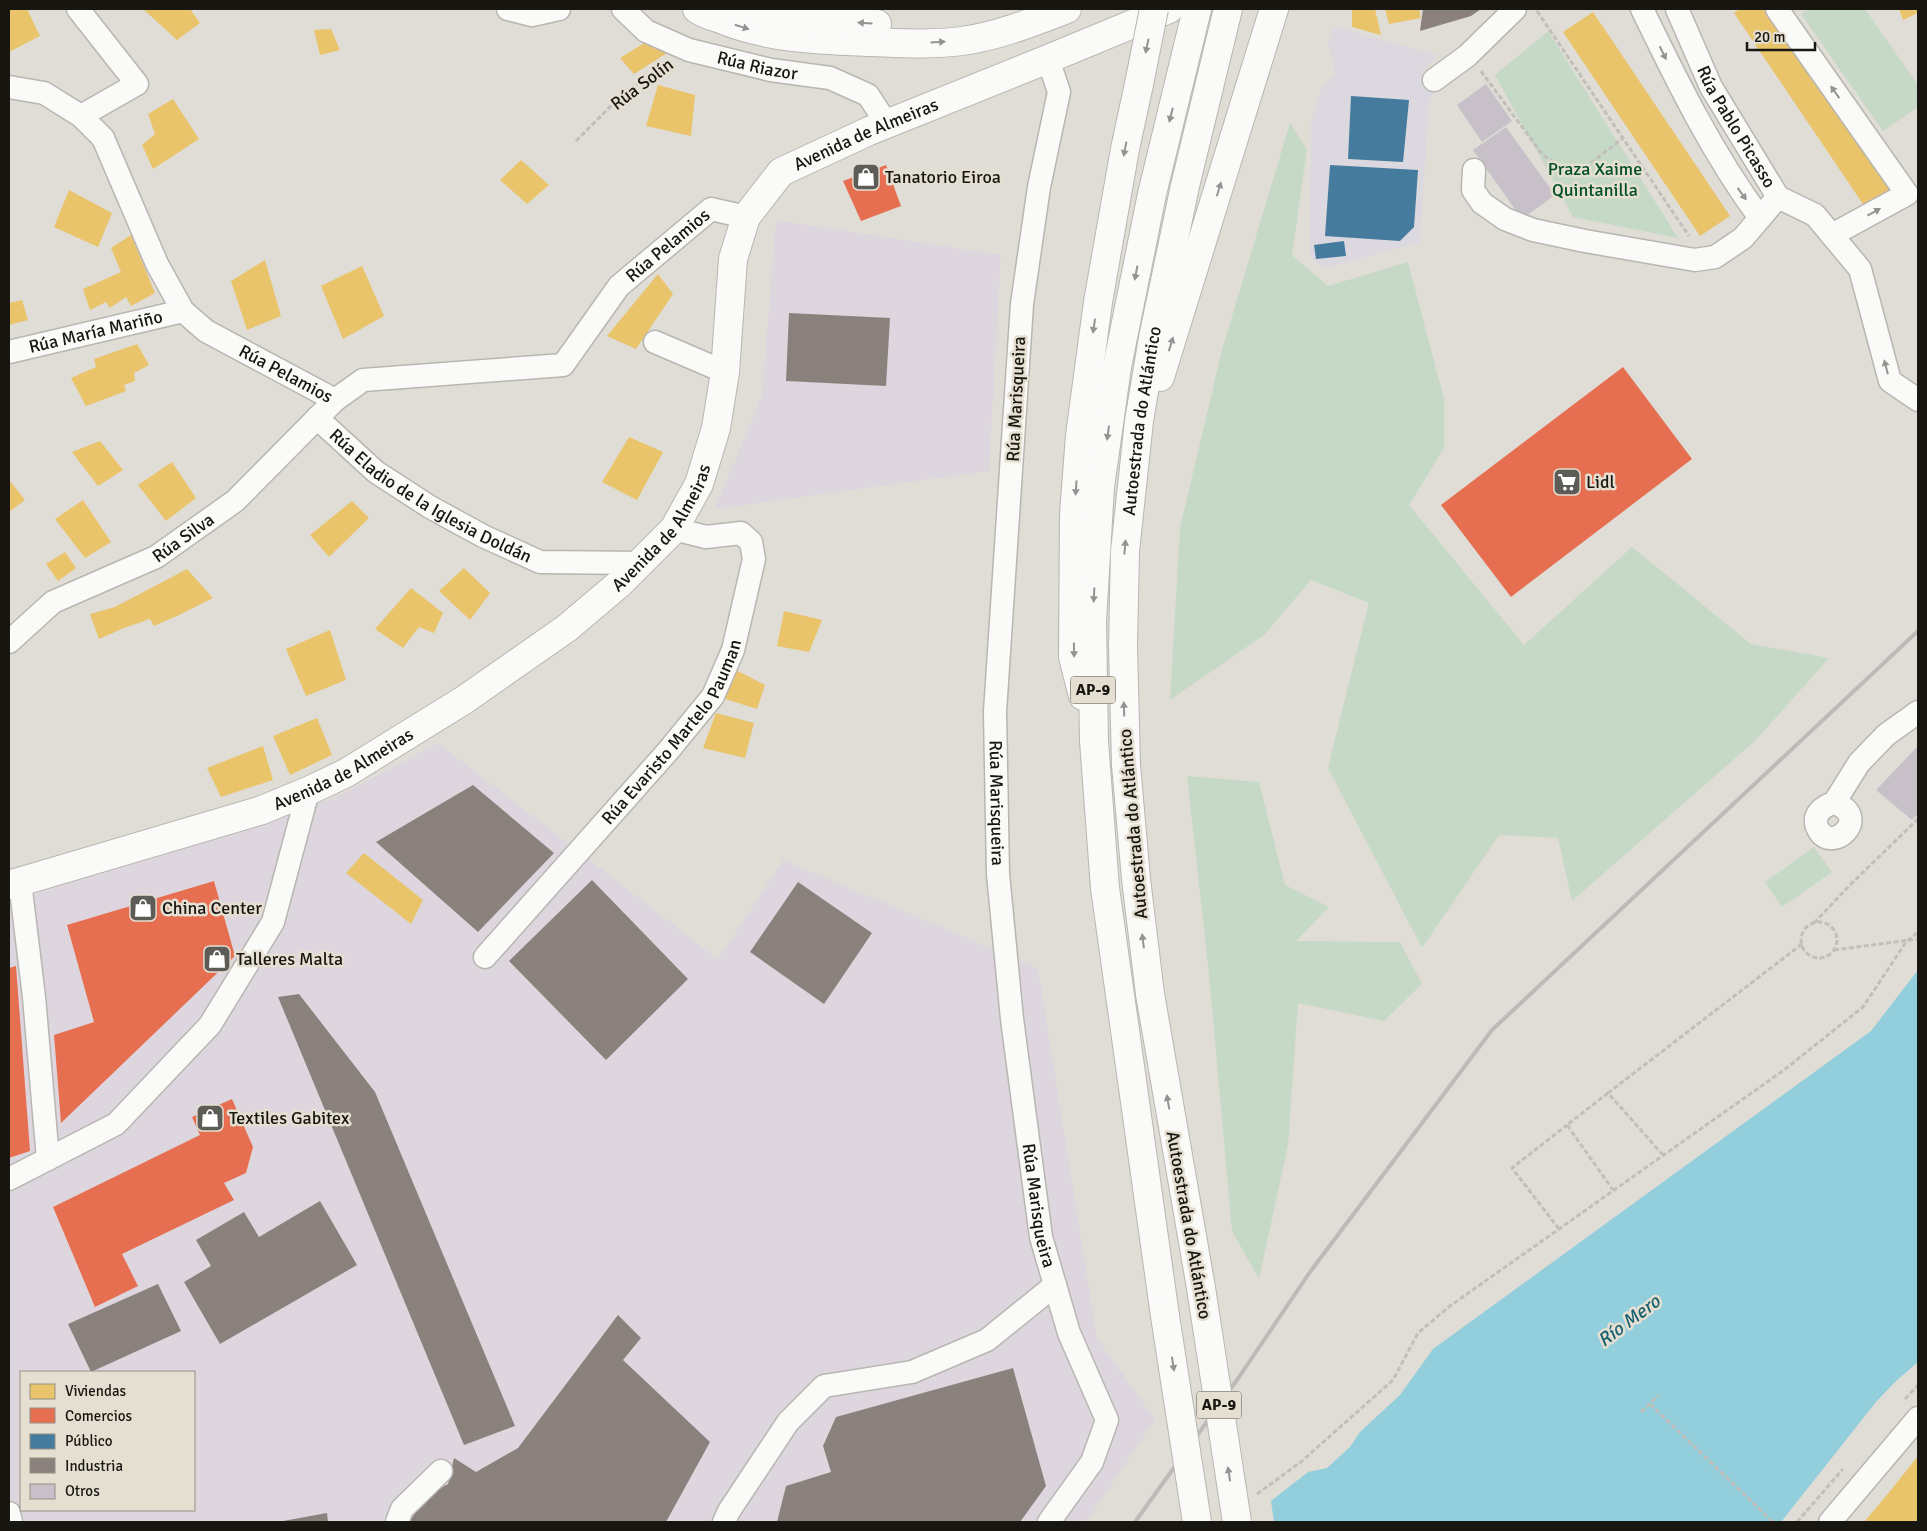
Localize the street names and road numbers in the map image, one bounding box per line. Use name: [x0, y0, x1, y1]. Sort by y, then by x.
street label: Rúa Riazor: [715, 46, 799, 85]
street label: Rúa Solín: [606, 53, 678, 115]
street label: Rúa Pablo Picasso: [1692, 62, 1781, 192]
street label: Avenida de Almeiras: [790, 93, 942, 176]
street label: Rúa Pelamios: [621, 204, 714, 287]
street label: Rúa María Mariño: [27, 305, 165, 358]
street label: Autoestrada do Atlántico: [1118, 324, 1166, 517]
street label: Rúa Marisqueira: [1002, 336, 1030, 462]
street label: Rúa Pelamios: [235, 340, 337, 408]
street label: Rúa Eladio de la Iglesia Doldán: [325, 424, 535, 568]
street label: Avenida de Almeiras: [607, 461, 715, 596]
street label: Rúa Silva: [148, 508, 218, 567]
street label: Rúa Evaristo Martelo Pauman: [597, 637, 746, 829]
road number: AP-9: [1070, 676, 1116, 704]
street label: Avenida de Almeiras: [270, 723, 417, 815]
street label: Autoestrada do Atlántico: [1114, 728, 1152, 920]
street label: Rúa Marisqueira: [985, 740, 1009, 866]
street label: Autoestrada do Atlántico: [1162, 1129, 1216, 1321]
street label: Rúa Marisqueira: [1018, 1142, 1060, 1270]
road number: AP-9: [1196, 1392, 1242, 1418]

